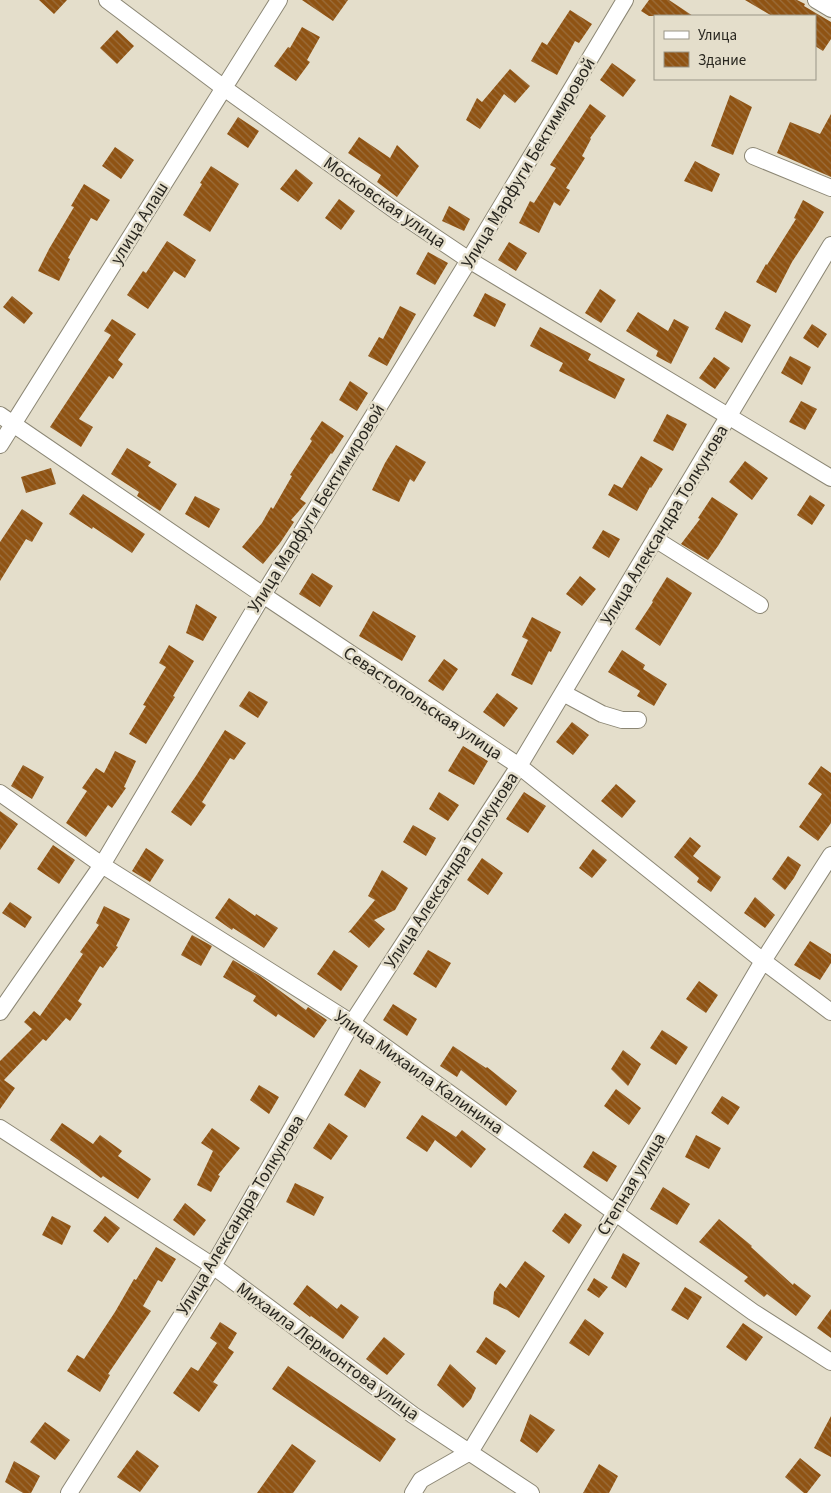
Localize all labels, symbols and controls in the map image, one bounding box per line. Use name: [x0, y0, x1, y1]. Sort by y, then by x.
legend: [654, 15, 816, 80]
text: Улица: [698, 25, 737, 46]
text: Здание: [698, 50, 746, 71]
street label: Улица Марфуги Бектимировой: [455, 53, 601, 273]
street label: Московская улица: [318, 151, 451, 254]
street label: улица Алаш: [104, 177, 175, 269]
street label: Улица Марфуги Бектимировой: [242, 399, 391, 617]
street label: Улица Александра Толкунова: [595, 420, 734, 630]
street label: Севастопольская улица: [338, 641, 507, 766]
street label: Улица Александра Толкунова: [378, 767, 525, 973]
street label: Улица Михаила Калинина: [329, 1004, 508, 1140]
street label: Улица Александра Толкунова: [171, 1110, 310, 1320]
street label: Степная улица: [591, 1128, 672, 1240]
street label: Михаила Лермонтова улица: [231, 1276, 424, 1426]

